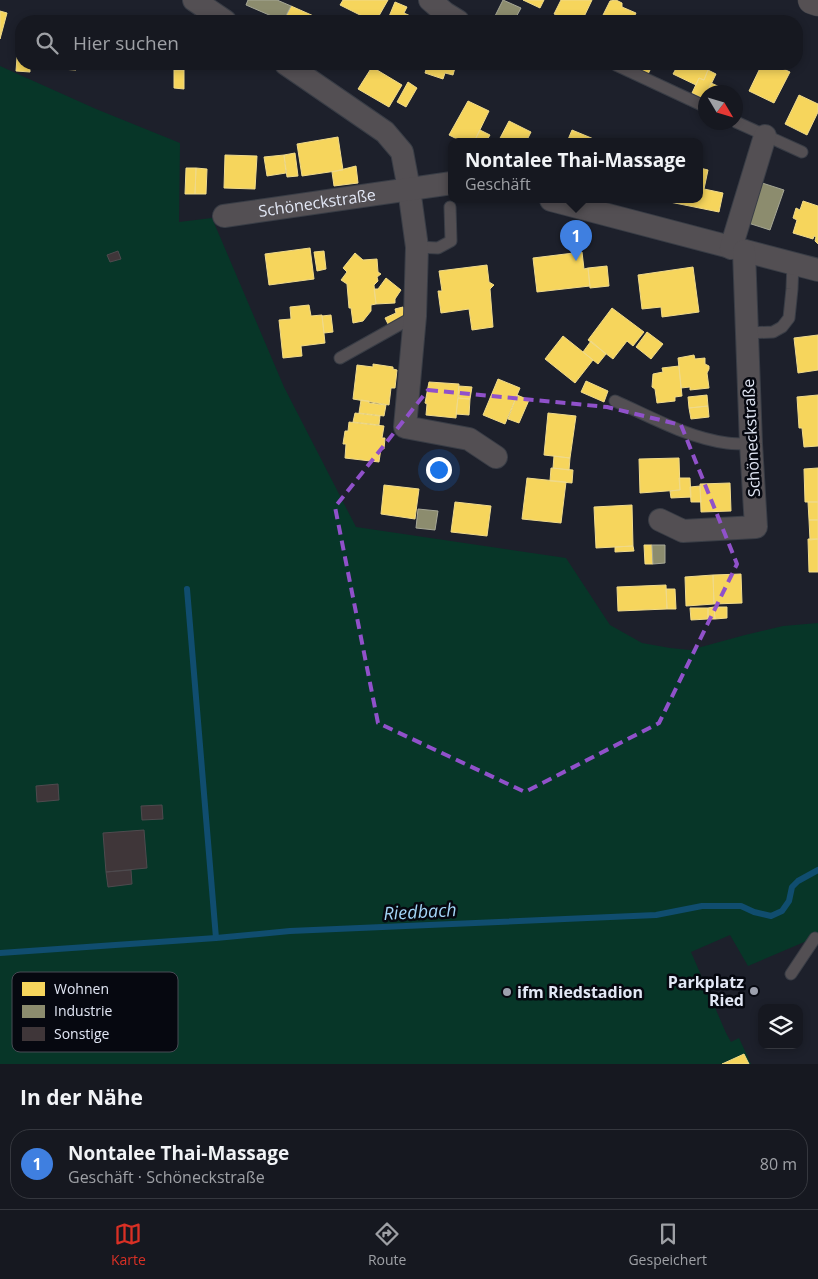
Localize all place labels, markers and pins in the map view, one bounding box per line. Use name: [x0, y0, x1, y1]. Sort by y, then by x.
pin: 1: [560, 220, 592, 261]
place label: Parkplatz Ried: [668, 971, 744, 1011]
place label: ifm Riedstadion: [517, 981, 643, 1003]
marker: Parkplatz Ried: [748, 985, 760, 997]
marker: ifm Riedstadion: [501, 986, 513, 998]

